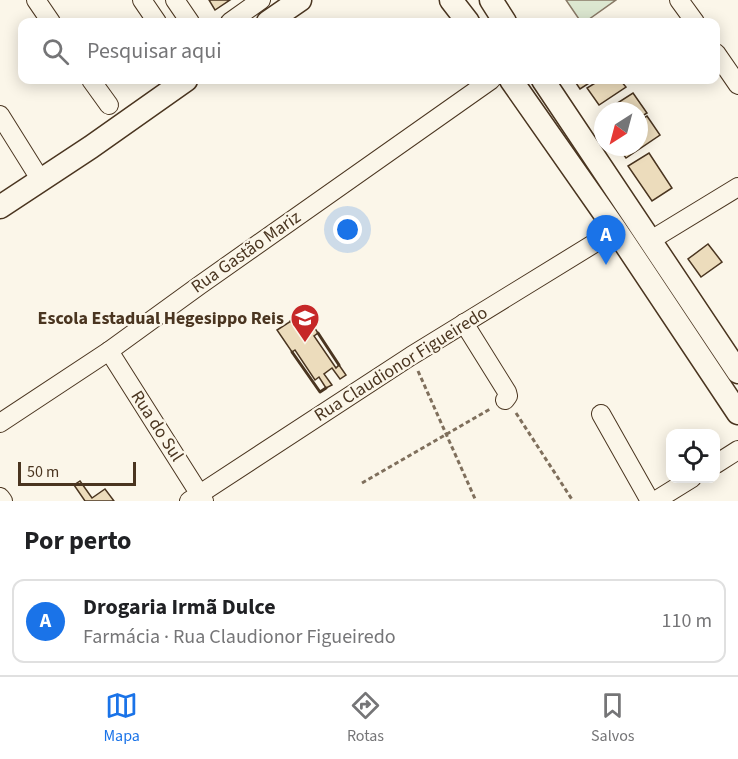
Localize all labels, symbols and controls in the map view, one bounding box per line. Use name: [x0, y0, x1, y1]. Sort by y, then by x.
search box: [18, 18, 720, 84]
icon: search: [39, 35, 72, 68]
text: Pesquisar aqui: [87, 35, 222, 67]
north arrow: [594, 102, 648, 156]
street label: Rua Gastão Mariz: [186, 205, 306, 299]
your location: [333, 215, 362, 244]
pin: A: [586, 216, 626, 265]
street label: Rua Claudionor Figueiredo: [309, 300, 493, 428]
school or university icon: Escola Estadual Hegesippo Reis: [289, 302, 321, 344]
place label: Escola Estadual Hegesippo Reis: [38, 306, 284, 331]
street label: Rua do Sul: [125, 386, 189, 466]
map controls: [666, 429, 720, 483]
button: locate: [666, 429, 720, 483]
scale bar: [18, 459, 136, 486]
text: 50 m: [27, 461, 59, 483]
text: Por perto: [24, 522, 132, 559]
text: Drogaria Irmã Dulce: [83, 591, 276, 623]
text: A: [40, 607, 51, 635]
text: 110 m: [662, 607, 712, 635]
text: Farmácia · Rua Claudionor Figueiredo: [83, 623, 396, 651]
tab: Mapa: [103, 689, 140, 747]
tab: Rotas: [347, 689, 384, 747]
tab: Salvos: [591, 689, 634, 747]

